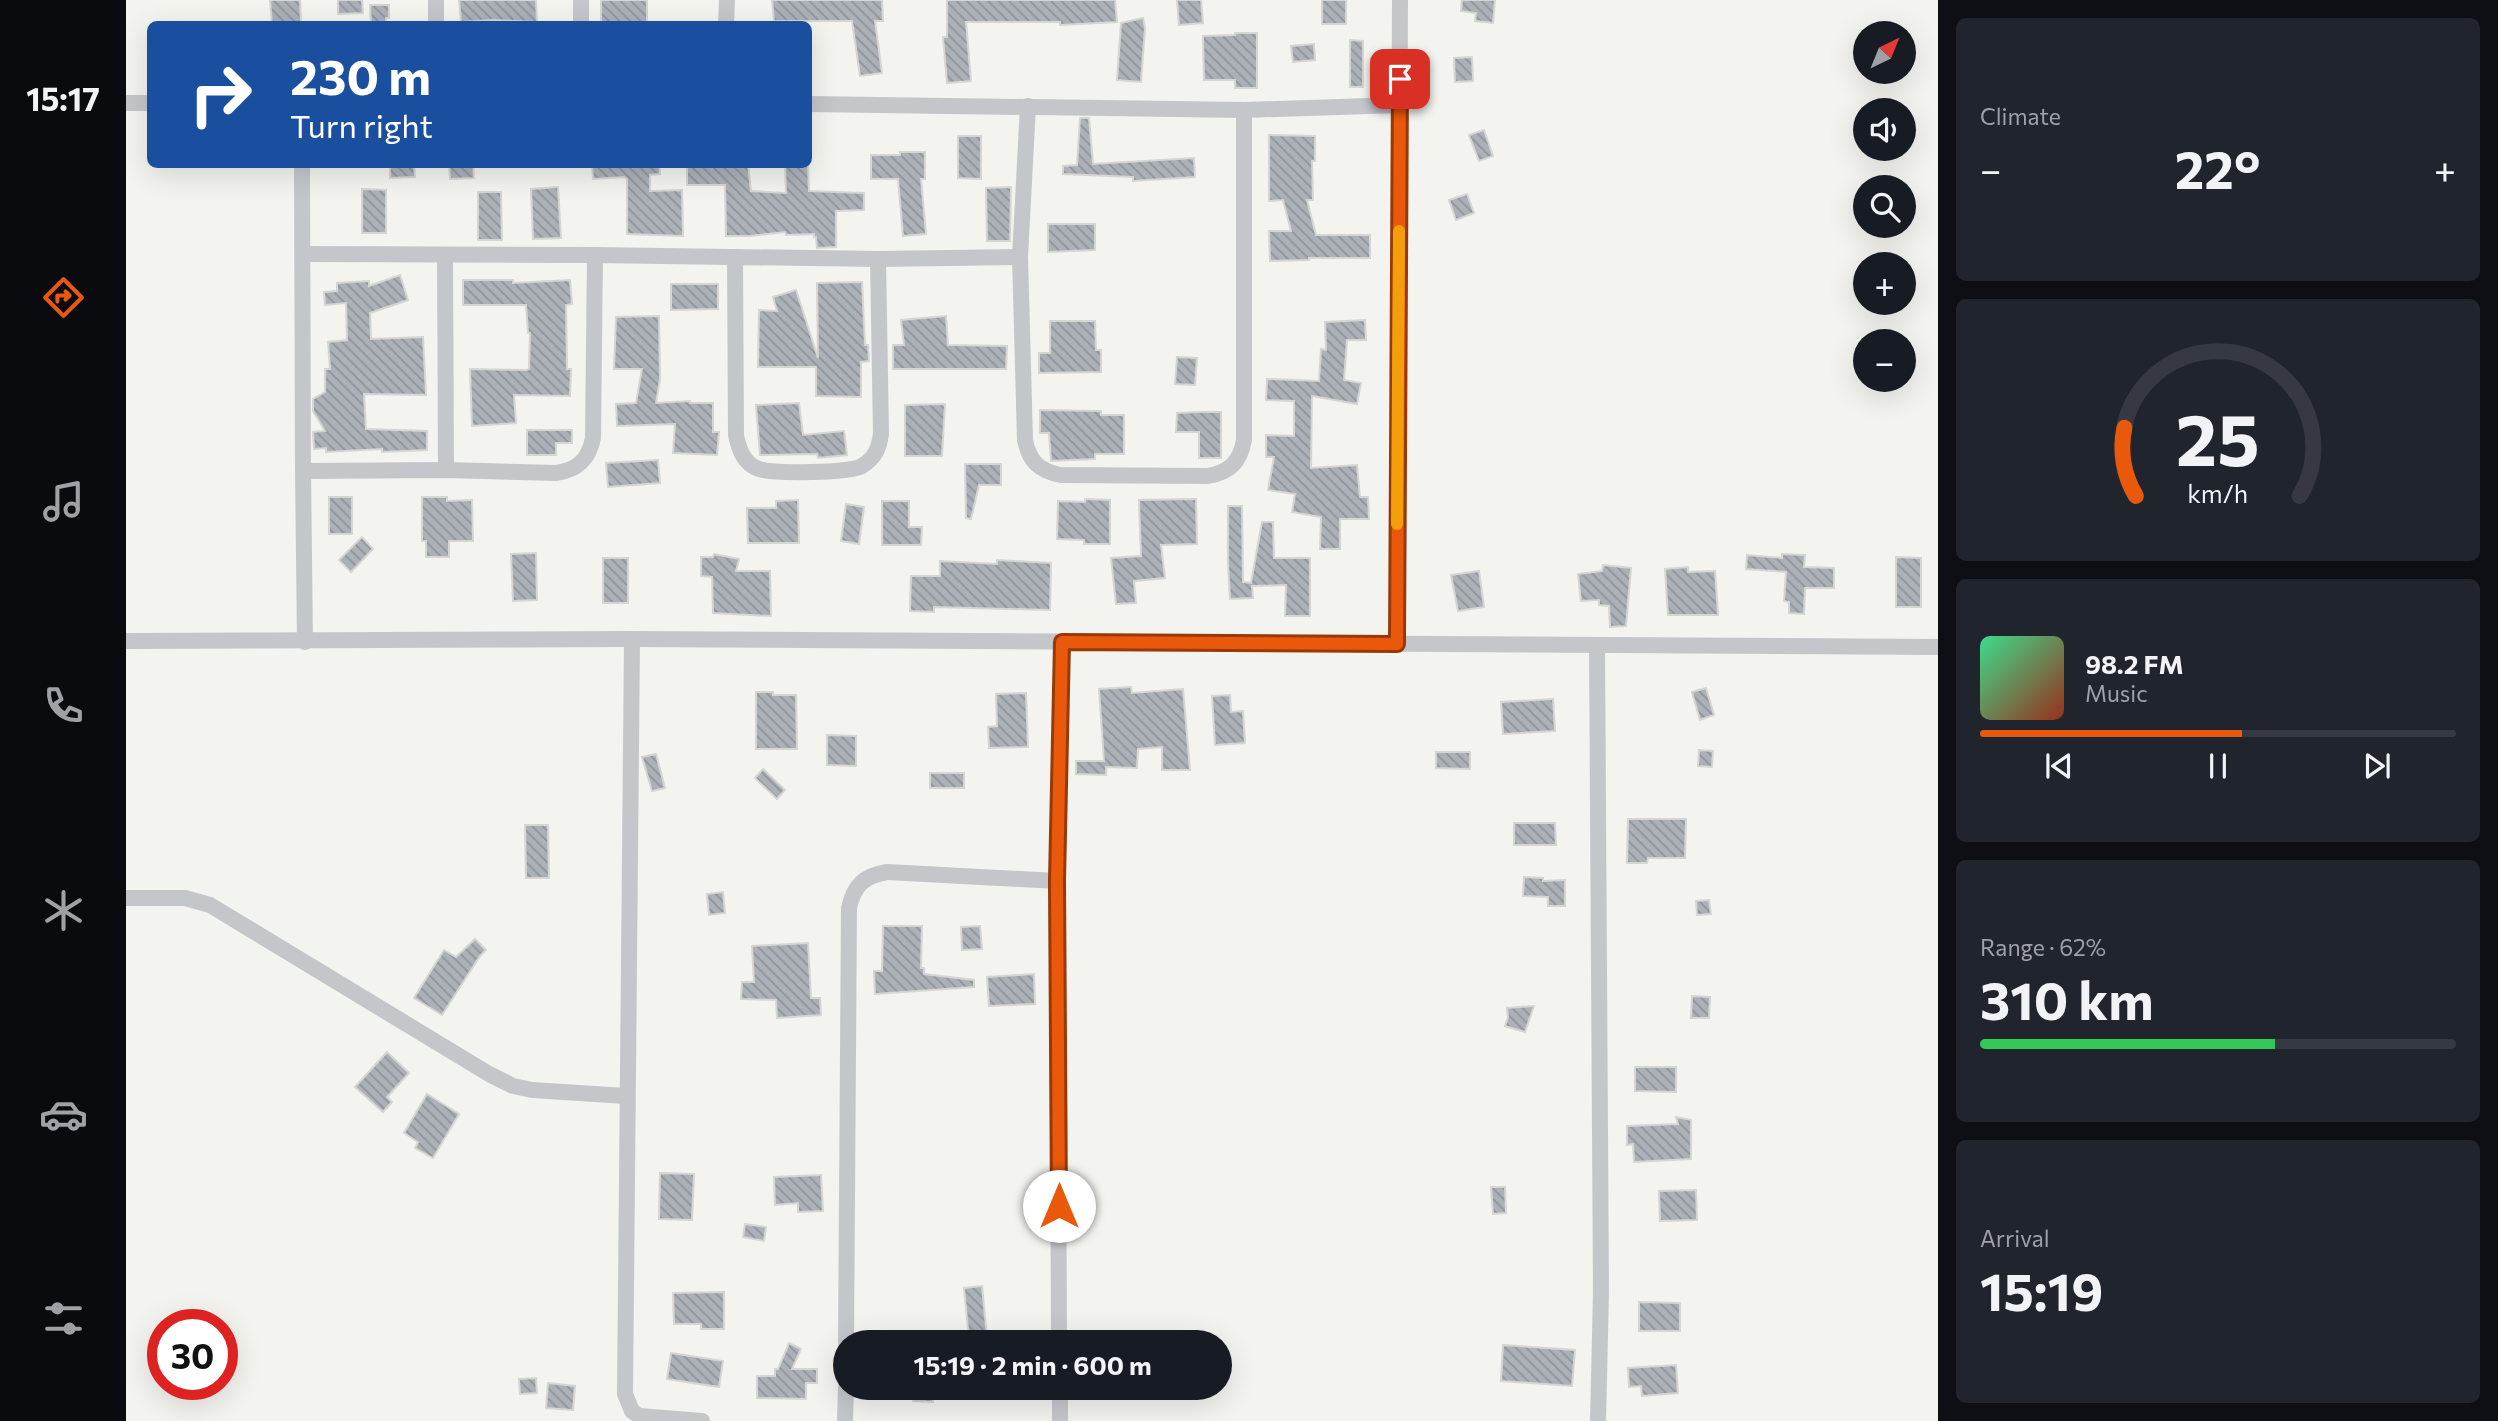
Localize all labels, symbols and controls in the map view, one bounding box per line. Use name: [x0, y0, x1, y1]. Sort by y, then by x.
north arrow: [1853, 21, 1916, 84]
map controls: [1853, 21, 1916, 392]
text: 230 m: [290, 45, 431, 105]
icon: right: [175, 49, 266, 140]
pin: [1370, 49, 1430, 109]
icon: arrive: [1381, 60, 1419, 98]
text: 15:17: [26, 78, 100, 118]
button: sound: [1853, 98, 1916, 161]
text: Climate: [1980, 102, 2061, 130]
text: Turn right: [290, 105, 433, 145]
text: 22°: [2175, 136, 2260, 200]
text: −: [1980, 145, 2002, 192]
text: +: [2434, 145, 2456, 192]
button: search: [1853, 175, 1916, 238]
button: +: [1853, 252, 1916, 315]
icon: directions: [39, 273, 88, 322]
button: −: [1853, 329, 1916, 392]
text: 25: [2176, 392, 2260, 481]
icon: music: [39, 477, 88, 526]
text: km/h: [2188, 478, 2248, 508]
text: 98.2 FM: [2085, 648, 2183, 679]
text: Music: [2085, 679, 2148, 707]
icon: phone: [39, 681, 88, 730]
icon: previous: [2040, 747, 2078, 785]
icon: pause: [2199, 747, 2237, 785]
icon: next: [2358, 747, 2396, 785]
icon: climate: [39, 886, 88, 935]
text: Range · 62%: [1980, 933, 2106, 961]
text: 310 km: [1980, 967, 2154, 1031]
icon: car: [39, 1090, 88, 1139]
position arrow: [1022, 1169, 1096, 1243]
text: Arrival: [1980, 1224, 2050, 1252]
text: 15:19: [1980, 1258, 2103, 1322]
icon: filters: [39, 1294, 88, 1343]
speed limit sign: 30: [147, 1309, 238, 1400]
text: 15:19 · 2 min · 600 m: [913, 1349, 1152, 1380]

